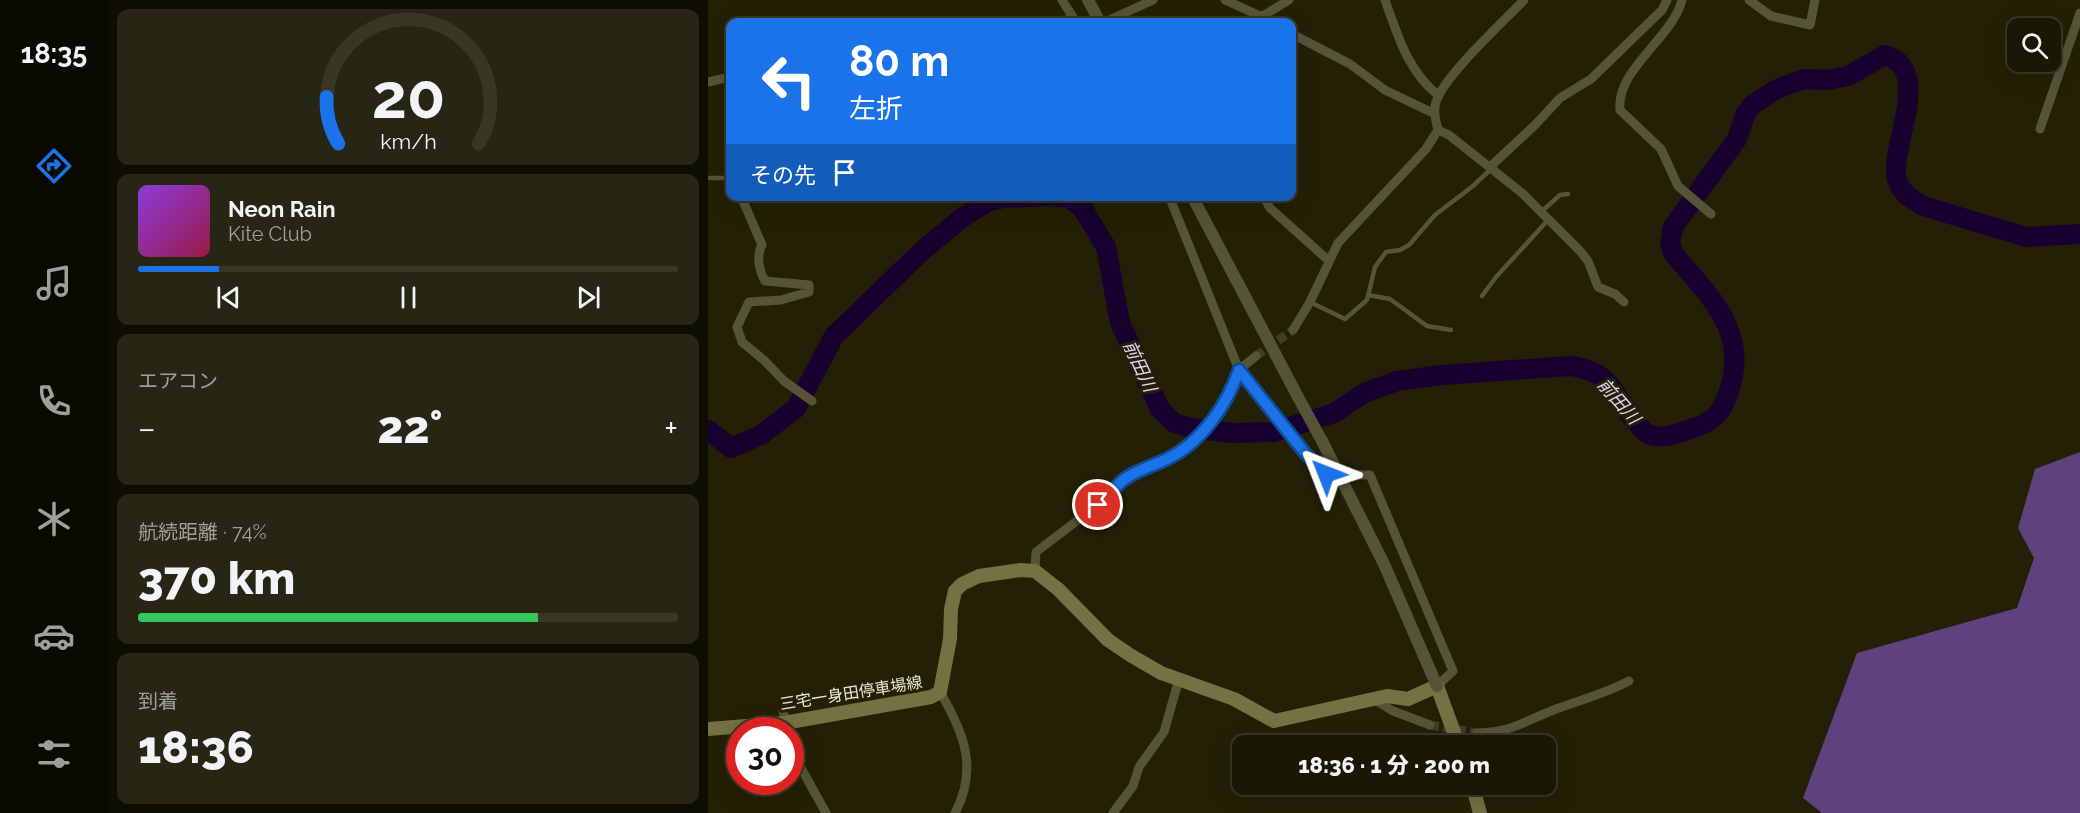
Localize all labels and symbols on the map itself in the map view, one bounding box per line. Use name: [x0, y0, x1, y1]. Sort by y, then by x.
water label: 前田川: [1119, 337, 1162, 397]
water label: 前田川: [1593, 374, 1646, 430]
position arrow: [1294, 442, 1358, 506]
pin: [1072, 479, 1123, 530]
street label: 三宅一身田停車場線: [778, 672, 924, 714]
speed limit sign: 30: [726, 717, 804, 795]

